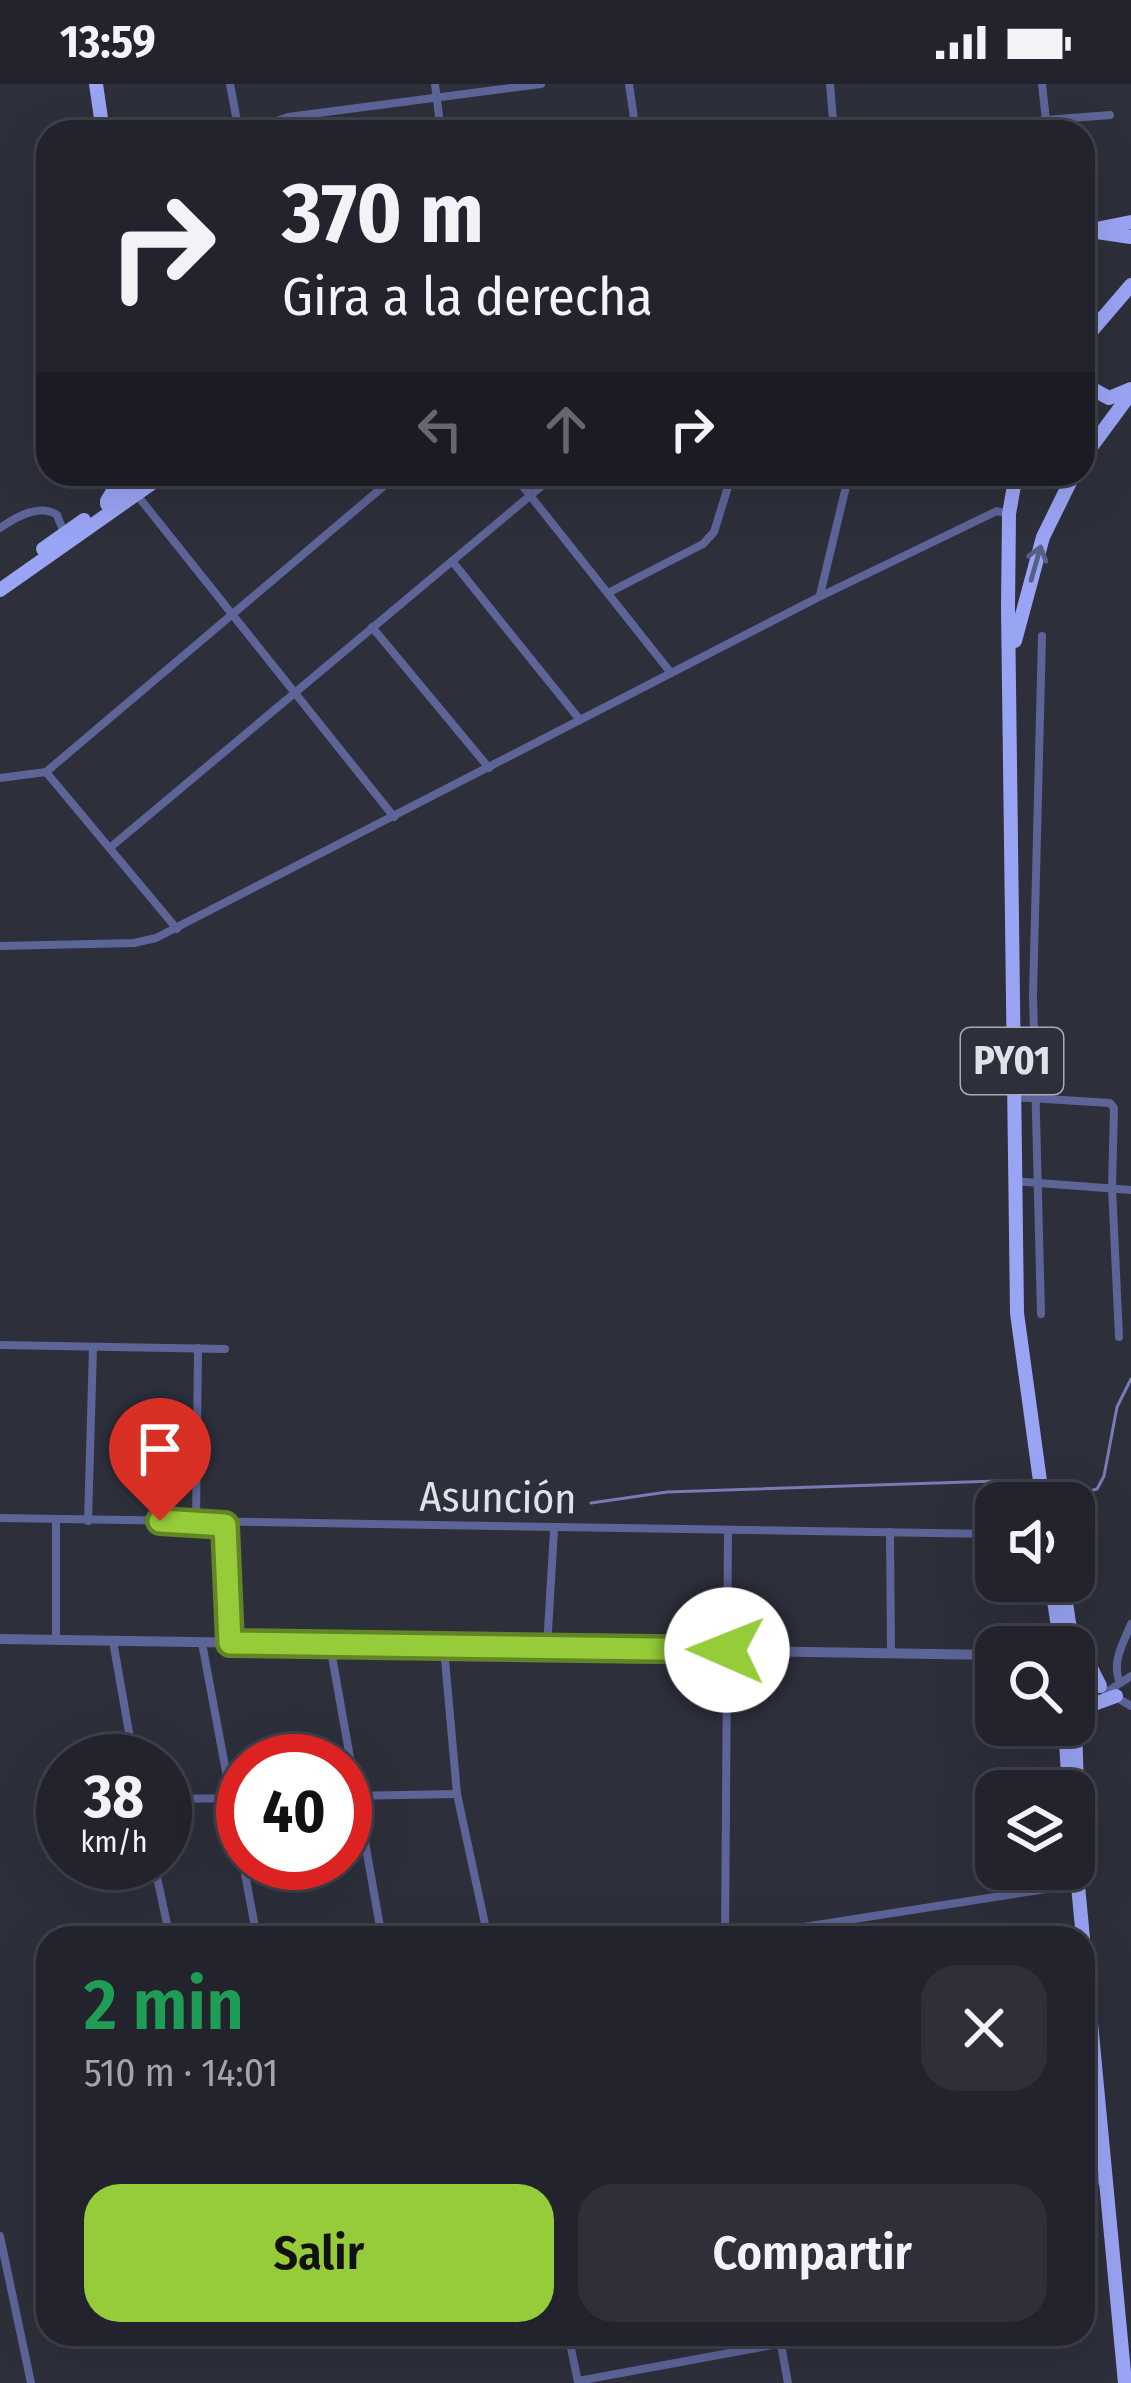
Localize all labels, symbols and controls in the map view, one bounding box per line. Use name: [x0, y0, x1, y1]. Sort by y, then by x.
text: 13:59: [60, 15, 156, 69]
text: 370 m: [282, 163, 484, 264]
icon: right: [84, 168, 240, 324]
text: Gira a la derecha: [282, 265, 653, 329]
icon: left: [407, 396, 473, 462]
icon: ahead: [533, 396, 599, 462]
icon: right: [659, 396, 725, 462]
one-way arrow: [1026, 545, 1048, 583]
road number: PY01: [961, 1028, 1063, 1094]
pin: [109, 1398, 211, 1521]
icon: arrive: [127, 1416, 193, 1482]
street label: Asunción: [419, 1472, 577, 1524]
map controls: [975, 1482, 1095, 1890]
button: sound: [975, 1482, 1095, 1602]
position arrow: [664, 1587, 790, 1713]
button: search: [975, 1626, 1095, 1746]
speed limit sign: 40: [216, 1734, 372, 1890]
text: 38: [84, 1761, 144, 1833]
button: layers: [975, 1770, 1095, 1890]
text: km/h: [81, 1824, 147, 1860]
text: 2 min: [84, 1962, 244, 2048]
button: close: [921, 1965, 1047, 2091]
text: 510 m · 14:01: [84, 2050, 278, 2096]
button: Salir: [84, 2184, 554, 2322]
button: Compartir: [578, 2184, 1047, 2322]

